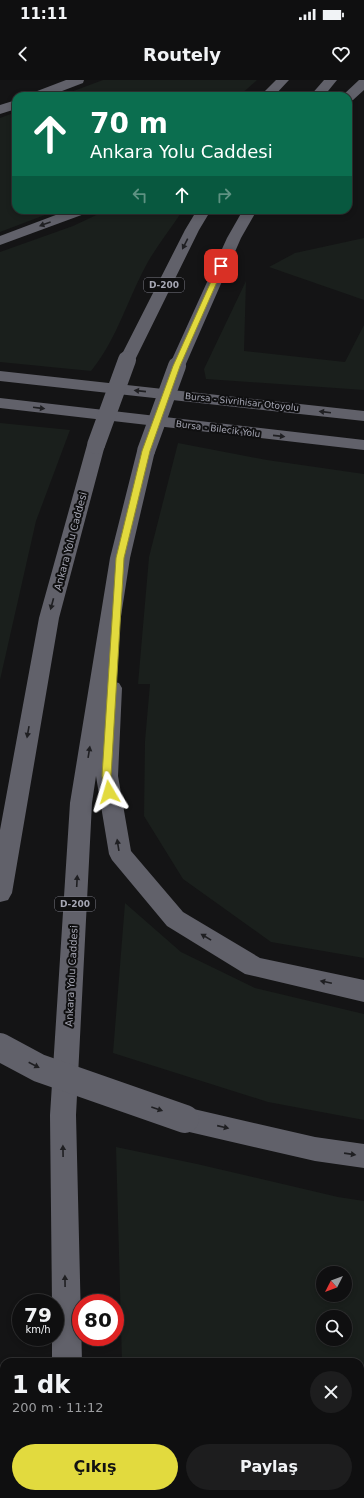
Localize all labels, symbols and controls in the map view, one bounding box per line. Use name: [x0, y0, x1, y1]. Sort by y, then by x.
text: 11:11: [20, 5, 68, 23]
icon: back: [12, 43, 34, 65]
icon: heart: [330, 43, 352, 65]
text: Routely: [143, 44, 221, 65]
text: 70 m: [90, 107, 168, 140]
icon: ahead: [24, 108, 76, 160]
text: Ankara Yolu Caddesi: [90, 141, 273, 162]
icon: left: [129, 184, 151, 206]
icon: ahead: [171, 184, 193, 206]
icon: right: [213, 184, 235, 206]
one-way arrow: [39, 221, 51, 227]
one-way arrow: [181, 238, 188, 250]
pin: [204, 249, 238, 283]
icon: arrive: [210, 255, 232, 277]
road number: D-200: [144, 278, 184, 292]
one-way arrow: [134, 388, 146, 394]
street label: Bursa - Sivrihisar Otoyolu: [184, 391, 300, 413]
one-way arrow: [33, 405, 45, 411]
one-way arrow: [319, 409, 331, 415]
street label: Bursa - Bilecik Yolu: [175, 419, 261, 439]
one-way arrow: [273, 433, 285, 439]
street label: Ankara Yolu Caddesi: [52, 491, 89, 592]
one-way arrow: [49, 598, 55, 610]
one-way arrow: [25, 725, 31, 738]
one-way arrow: [86, 746, 92, 758]
position arrow: [88, 771, 130, 813]
one-way arrow: [115, 839, 121, 851]
one-way arrow: [73, 875, 80, 887]
road number: D-200: [55, 897, 95, 911]
street label: Ankara Yolu Caddesi: [63, 925, 80, 1027]
one-way arrow: [201, 933, 211, 941]
one-way arrow: [320, 979, 332, 985]
one-way arrow: [29, 1062, 40, 1068]
one-way arrow: [151, 1106, 163, 1112]
one-way arrow: [216, 1125, 229, 1131]
one-way arrow: [60, 1144, 66, 1157]
one-way arrow: [344, 1151, 356, 1157]
north arrow: [316, 1266, 352, 1302]
map controls: [316, 1266, 352, 1346]
one-way arrow: [62, 1274, 68, 1287]
speed limit sign: 80: [72, 1294, 124, 1346]
text: 79: [24, 1303, 52, 1327]
button: search: [316, 1310, 352, 1346]
text: km/h: [25, 1324, 51, 1335]
text: 1 dk: [12, 1371, 70, 1399]
button: close: [310, 1371, 352, 1413]
text: 200 m · 11:12: [12, 1400, 103, 1415]
button: Çıkış: [12, 1444, 178, 1490]
button: Paylaş: [186, 1444, 352, 1490]

